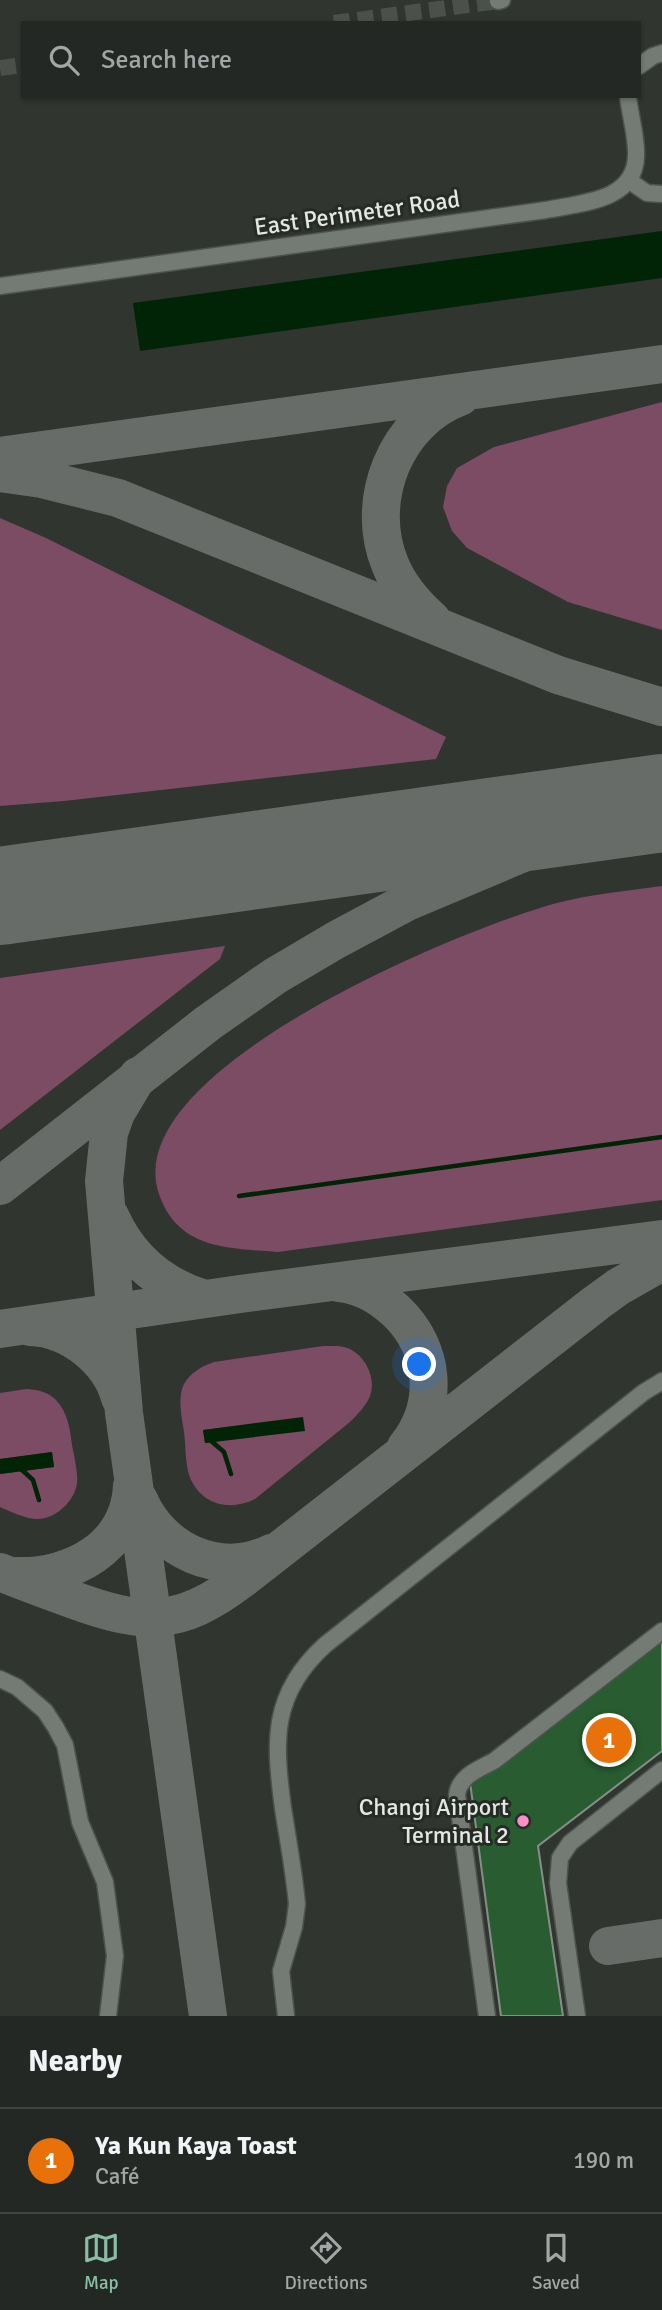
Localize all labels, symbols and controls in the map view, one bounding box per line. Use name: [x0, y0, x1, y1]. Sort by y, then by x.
search box: [21, 21, 641, 98]
icon: search: [45, 41, 83, 79]
text: Search here: [101, 44, 232, 76]
street label: East Perimeter Road: [252, 184, 462, 242]
your location: [402, 1347, 436, 1381]
pin: 1: [586, 1714, 632, 1766]
place label: Changi Airport Terminal 2: [359, 1792, 509, 1850]
marker: Changi Airport Terminal 2: [515, 1813, 531, 1829]
text: Nearby: [28, 2043, 122, 2080]
text: Ya Kun Kaya Toast: [95, 2130, 297, 2162]
text: 1: [45, 2146, 57, 2175]
text: 190 m: [573, 2146, 634, 2175]
text: Café: [95, 2162, 139, 2191]
tab: Map: [82, 2229, 120, 2295]
tab: Directions: [285, 2229, 368, 2295]
tab: Saved: [532, 2229, 580, 2295]

